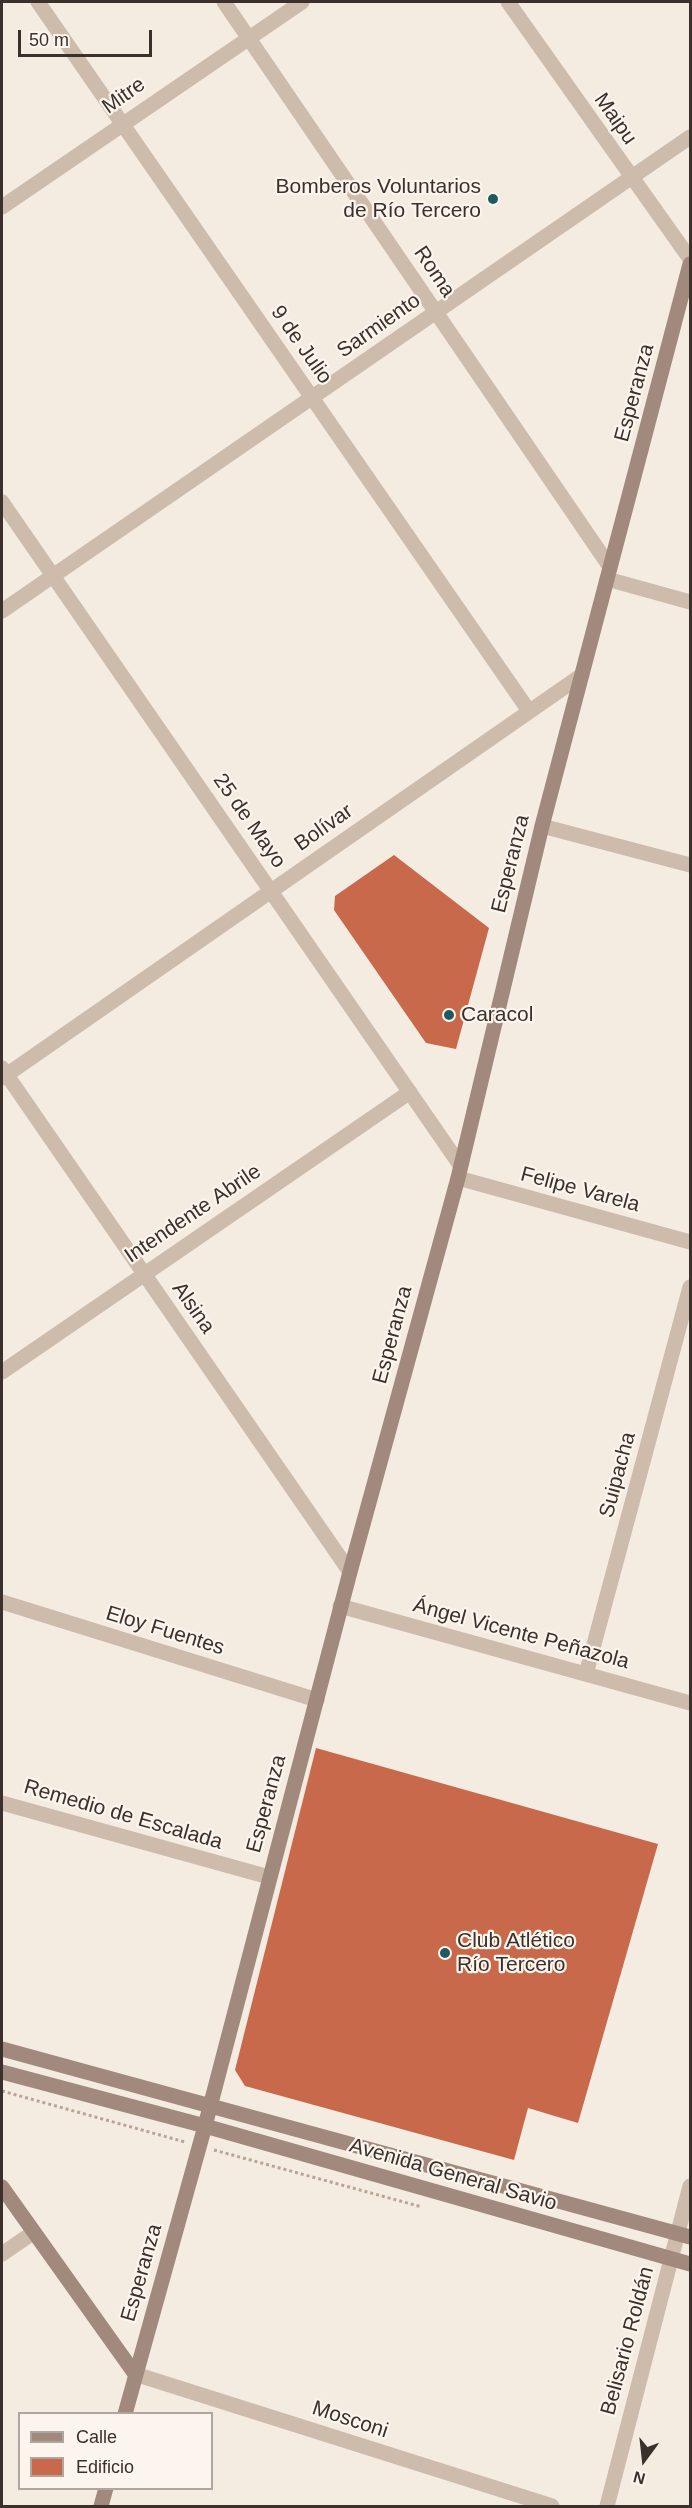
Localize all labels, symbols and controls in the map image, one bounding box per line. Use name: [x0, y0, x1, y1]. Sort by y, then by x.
scale bar: [21, 18, 154, 56]
text: 50 m: [29, 30, 69, 50]
street label: Mitre: [98, 72, 150, 120]
street label: Maipu: [588, 88, 642, 150]
place label: Bomberos Voluntarios de Río Tercero: [276, 174, 481, 224]
marker: Bomberos Voluntarios de Río Tercero: [486, 192, 500, 206]
street label: Roma: [408, 242, 460, 302]
street label: Sarmiento: [333, 288, 425, 364]
street label: 9 de Julio: [265, 301, 337, 389]
street label: Esperanza: [610, 341, 660, 445]
street label: 25 de Mayo: [207, 769, 291, 873]
street label: Bolívar: [290, 799, 358, 857]
street label: Esperanza: [487, 812, 535, 916]
place label: Caracol: [461, 1002, 533, 1028]
marker: Caracol: [442, 1008, 456, 1022]
street label: Intendente Abrile: [120, 1159, 266, 1269]
street label: Felipe Varela: [518, 1162, 642, 1218]
street label: Alsina: [166, 1277, 220, 1339]
street label: Esperanza: [368, 1283, 418, 1387]
street label: Suipacha: [594, 1429, 642, 1521]
street label: Ángel Vicente Peñazola: [410, 1593, 632, 1675]
street label: Eloy Fuentes: [103, 1601, 227, 1661]
street label: Esperanza: [242, 1752, 292, 1856]
street label: Remedio de Escalada: [21, 1775, 225, 1855]
place label: Club Atlético Río Tercero: [457, 1928, 575, 1978]
marker: Club Atlético Río Tercero: [438, 1946, 452, 1960]
street label: Avenida General Savio: [346, 2133, 560, 2217]
street label: Esperanza: [116, 2221, 168, 2325]
street label: Belisario Roldán: [596, 2264, 660, 2418]
street label: Mosconi: [309, 2396, 391, 2444]
legend: [18, 2412, 213, 2490]
text: Calle: [76, 2427, 117, 2447]
north arrow: [614, 2430, 674, 2490]
text: Edificio: [76, 2457, 134, 2477]
text: N: [631, 2468, 647, 2488]

